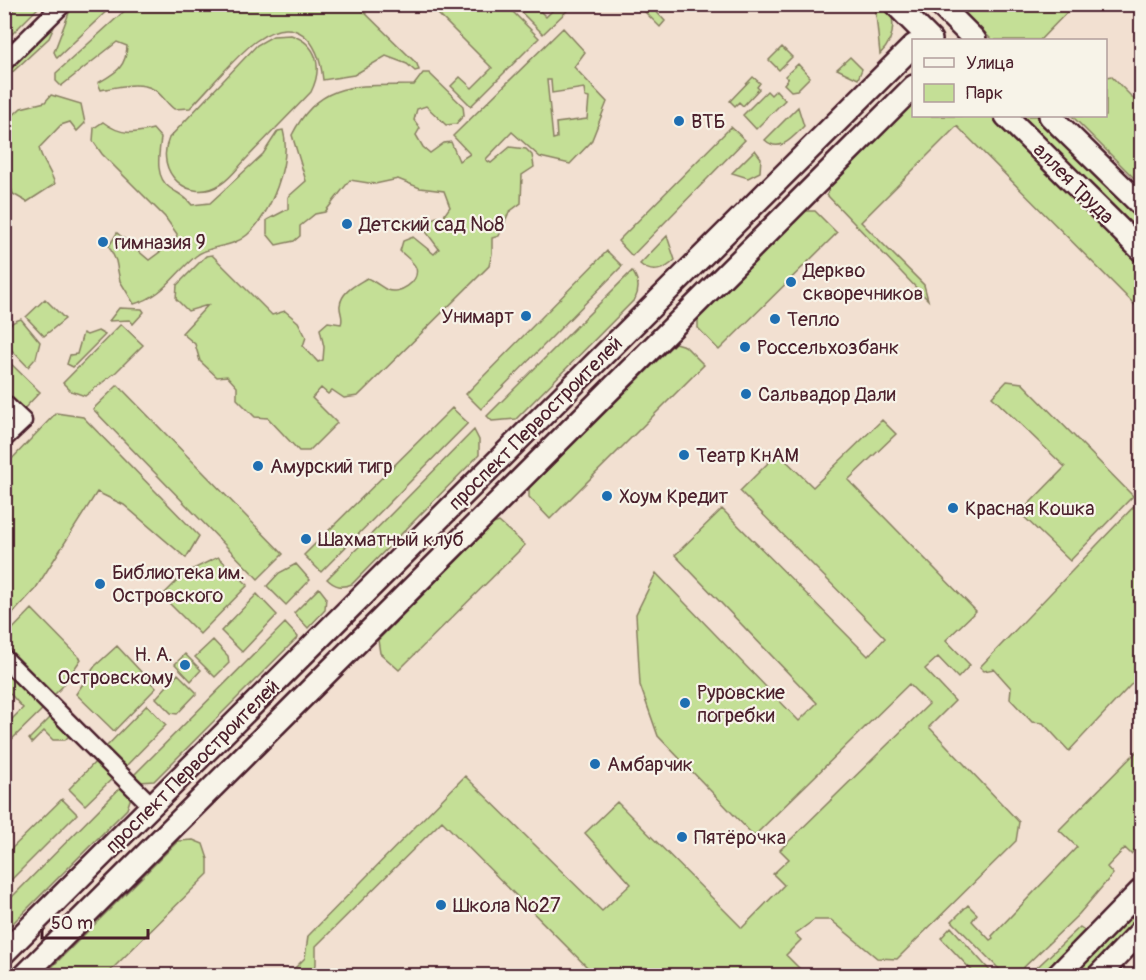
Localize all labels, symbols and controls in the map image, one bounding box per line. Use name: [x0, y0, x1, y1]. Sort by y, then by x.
legend: [912, 39, 1107, 117]
text: Улица: [966, 52, 1014, 75]
text: Парк: [966, 82, 1003, 105]
place label: ВТБ: [691, 109, 725, 134]
marker: ВТБ: [672, 114, 686, 128]
street label: аллея Труда: [1028, 138, 1119, 229]
place label: Детский сад №8: [358, 212, 504, 237]
marker: Детский сад №8: [340, 217, 354, 231]
place label: гимназия 9: [115, 230, 206, 255]
marker: гимназия 9: [96, 235, 110, 249]
place label: Деркво скворечников: [802, 258, 923, 306]
marker: Деркво скворечников: [784, 275, 798, 289]
place label: Унимарт: [441, 304, 514, 329]
place label: Тепло: [787, 307, 840, 332]
marker: Унимарт: [519, 309, 533, 323]
marker: Тепло: [768, 312, 782, 326]
street label: проспект Первостроителей: [443, 331, 628, 516]
place label: Россельхозбанк: [757, 335, 899, 360]
marker: Россельхозбанк: [738, 340, 752, 354]
place label: Сальвадор Дали: [758, 382, 896, 407]
marker: Сальвадор Дали: [739, 387, 753, 401]
place label: Театр КнАМ: [696, 443, 799, 468]
marker: Театр КнАМ: [677, 448, 691, 462]
place label: Амурский тигр: [270, 454, 393, 479]
marker: Амурский тигр: [251, 459, 265, 473]
place label: Хоум Кредит: [619, 484, 728, 509]
marker: Хоум Кредит: [600, 489, 614, 503]
place label: Красная Кошка: [965, 496, 1094, 521]
marker: Красная Кошка: [946, 501, 960, 515]
place label: Шахматный клуб: [318, 527, 464, 552]
marker: Шахматный клуб: [299, 532, 313, 546]
place label: Библиотека им. Островского: [112, 560, 245, 608]
marker: Библиотека им. Островского: [93, 577, 107, 591]
place label: Н. А. Островскому: [58, 642, 173, 690]
marker: Н. А. Островскому: [178, 658, 192, 672]
street label: проспект Первостроителей: [100, 674, 285, 859]
place label: Руровские погребки: [697, 680, 785, 728]
marker: Руровские погребки: [678, 696, 692, 710]
place label: Амбарчик: [607, 752, 693, 777]
marker: Амбарчик: [588, 757, 602, 771]
place label: Пятёрочка: [694, 825, 786, 850]
marker: Пятёрочка: [675, 830, 689, 844]
place label: Школа №27: [453, 893, 561, 918]
marker: Школа №27: [434, 898, 448, 912]
scale bar: [42, 902, 148, 940]
text: 50 m: [51, 912, 93, 935]

